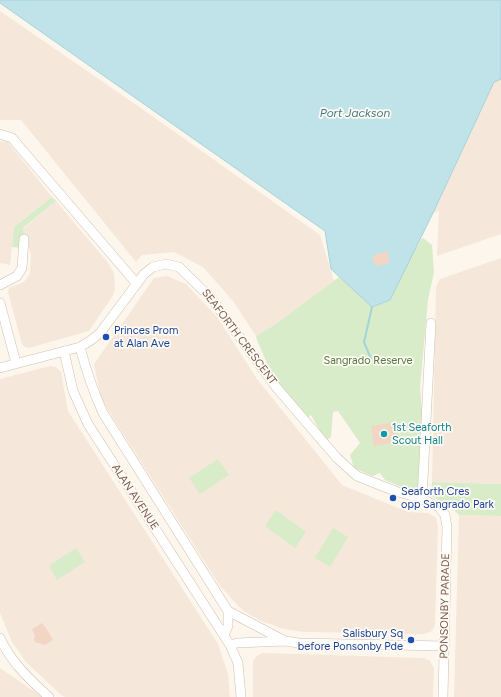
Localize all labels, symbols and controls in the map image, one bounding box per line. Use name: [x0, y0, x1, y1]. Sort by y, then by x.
water label: Port Jackson: [320, 106, 390, 120]
street label: SEAFORTH CRESCENT: [199, 287, 279, 387]
place label: Princes Prom at Alan Ave: [114, 324, 178, 350]
marker: Princes Prom at Alan Ave: [101, 332, 111, 342]
park label: Sangrado Reserve: [323, 354, 413, 368]
place label: 1st Seaforth Scout Hall: [392, 421, 451, 447]
marker: 1st Seaforth Scout Hall: [379, 429, 389, 439]
street label: ALAN AVENUE: [109, 462, 161, 532]
place label: Seaforth Cres opp Sangrado Park: [401, 485, 494, 511]
marker: Seaforth Cres opp Sangrado Park: [388, 493, 398, 503]
street label: PONSONBY PARADE: [437, 553, 453, 659]
place label: Salisbury Sq before Ponsonby Pde: [298, 627, 403, 653]
marker: Salisbury Sq before Ponsonby Pde: [406, 635, 416, 645]

